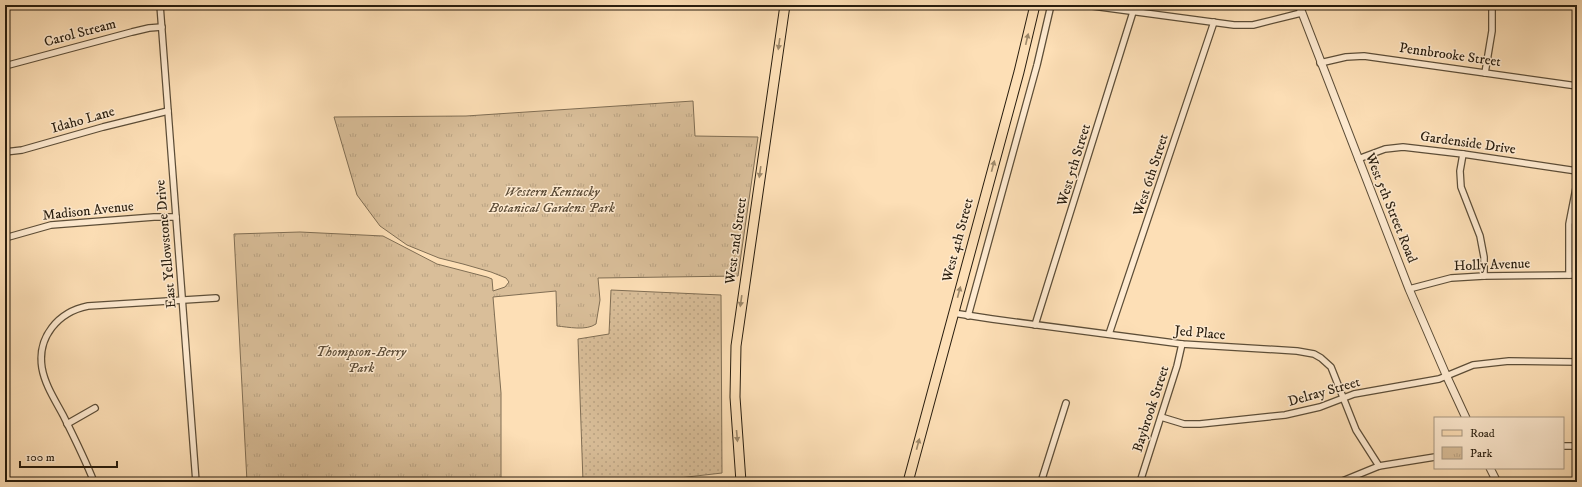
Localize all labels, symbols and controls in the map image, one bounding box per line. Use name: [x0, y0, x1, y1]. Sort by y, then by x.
street label: Carol Stream: [42, 15, 118, 51]
one-way arrow: [1024, 33, 1030, 45]
one-way arrow: [776, 38, 782, 50]
street label: Pennbrooke Street: [1398, 39, 1502, 71]
street label: Idaho Lane: [49, 102, 117, 138]
street label: West 5th Street: [1053, 121, 1095, 209]
street label: Gardenside Drive: [1419, 127, 1517, 159]
street label: West 6th Street: [1129, 131, 1173, 219]
street label: West 5th Street Road: [1360, 149, 1421, 266]
one-way arrow: [990, 160, 996, 172]
one-way arrow: [757, 166, 763, 178]
street label: East Yellowstone Drive: [151, 179, 181, 309]
park label: Western Kentucky Botanical Gardens Park: [488, 183, 615, 217]
street label: West 2nd Street: [721, 196, 751, 287]
street label: West 4th Street: [938, 196, 978, 285]
street label: Madison Avenue: [42, 197, 135, 225]
street label: Holly Avenue: [1453, 255, 1531, 275]
one-way arrow: [956, 285, 962, 298]
one-way arrow: [738, 295, 744, 307]
street label: Jed Place: [1172, 322, 1226, 344]
park label: Thompson-Berry Park: [316, 343, 408, 377]
street label: Baybrook Street: [1129, 363, 1174, 454]
street label: Delray Street: [1286, 373, 1363, 411]
legend: [1434, 417, 1564, 469]
text: Road: [1470, 426, 1495, 441]
one-way arrow: [734, 430, 741, 442]
one-way arrow: [915, 438, 921, 450]
scale bar: [20, 443, 117, 469]
text: Park: [1470, 446, 1492, 461]
text: 100 m: [26, 450, 55, 465]

